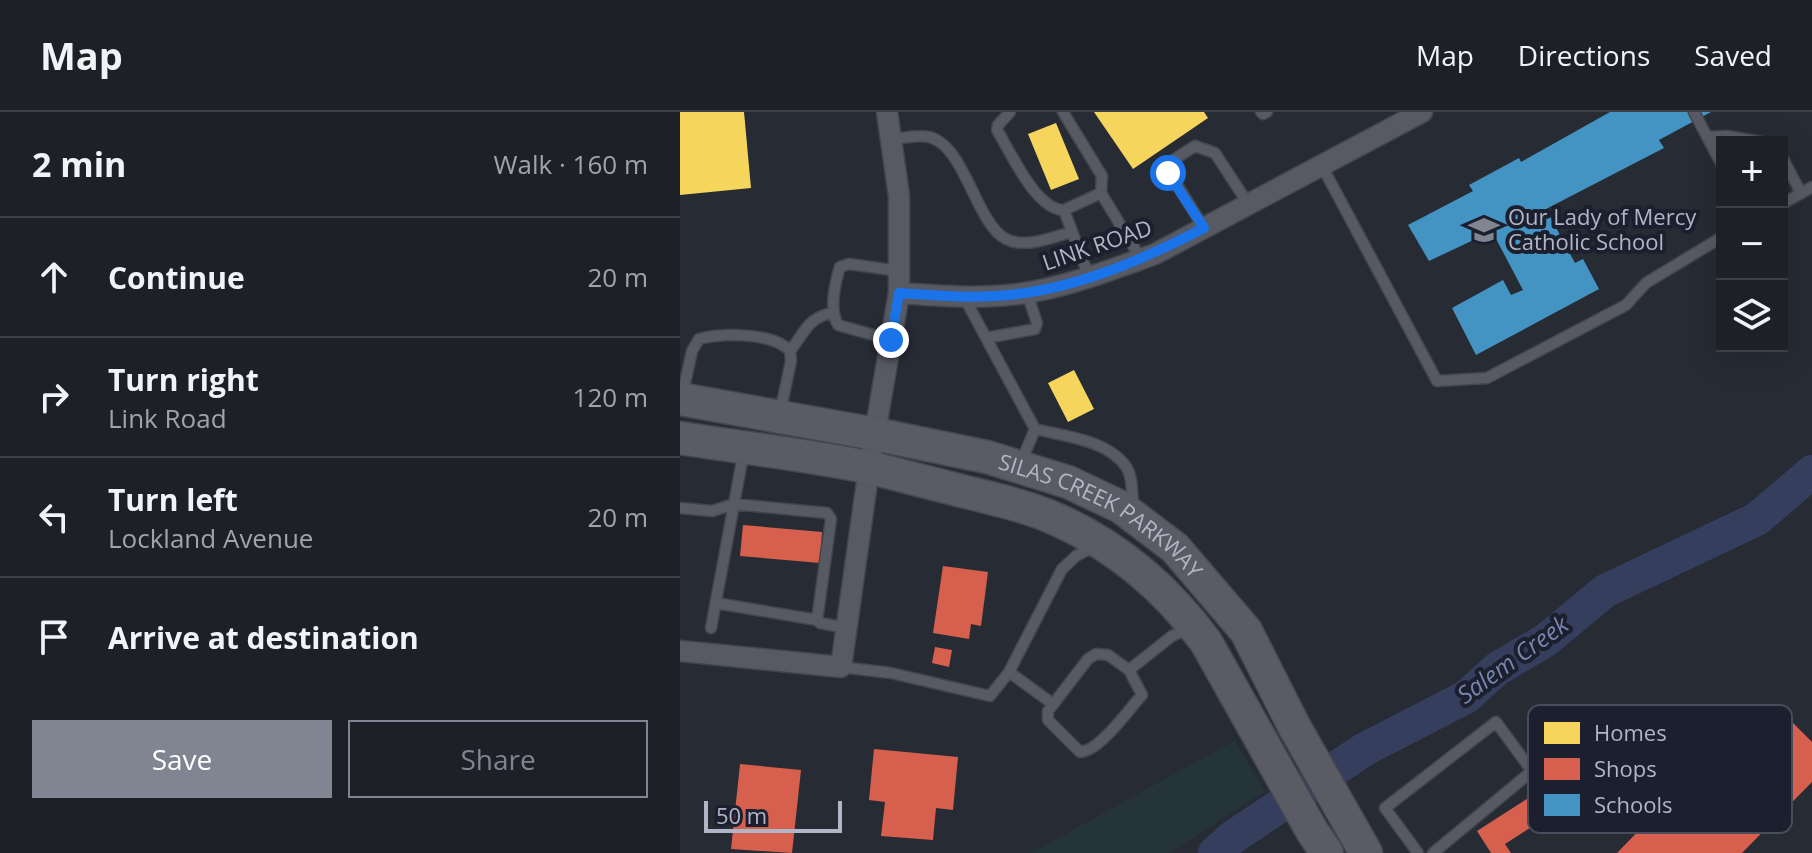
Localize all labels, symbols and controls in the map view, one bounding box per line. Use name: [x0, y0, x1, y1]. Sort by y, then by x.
text: Map: [40, 29, 123, 81]
text: Map: [1416, 36, 1474, 74]
text: Directions: [1518, 36, 1650, 74]
text: Saved: [1694, 36, 1772, 74]
map controls: [1716, 136, 1788, 352]
button: +: [1716, 136, 1788, 208]
text: 2 min: [32, 141, 126, 187]
text: Walk · 160 m: [494, 146, 648, 182]
route start: [1150, 155, 1186, 191]
place label: Our Lady of Mercy Catholic School: [1508, 201, 1697, 256]
button: −: [1716, 208, 1788, 280]
street label: LINK ROAD: [1038, 211, 1155, 277]
school or university icon: Our Lady of Mercy Catholic School: [1467, 213, 1501, 247]
icon: ahead: [32, 255, 76, 299]
text: Continue: [108, 257, 245, 298]
text: 20 m: [587, 259, 648, 295]
button: layers: [1716, 280, 1788, 352]
route end: [873, 322, 909, 358]
text: Turn right: [108, 359, 259, 400]
icon: right: [32, 375, 76, 419]
text: 120 m: [573, 379, 648, 415]
text: Link Road: [108, 400, 227, 436]
street label: SILAS CREEK PARKWAY: [995, 446, 1210, 584]
text: Turn left: [108, 479, 238, 520]
icon: left: [32, 495, 76, 539]
text: 20 m: [587, 499, 648, 535]
text: Lockland Avenue: [108, 520, 313, 556]
water label: Salem Creek: [1450, 606, 1575, 710]
icon: arrive: [32, 615, 76, 659]
text: Arrive at destination: [108, 617, 419, 658]
legend: [1528, 705, 1792, 833]
text: Homes: [1594, 717, 1667, 747]
button: Save: [32, 720, 332, 798]
button: Share: [348, 720, 648, 798]
text: Shops: [1594, 753, 1657, 783]
text: Schools: [1594, 789, 1673, 819]
scale bar: [704, 797, 842, 833]
text: 50 m: [716, 800, 767, 830]

